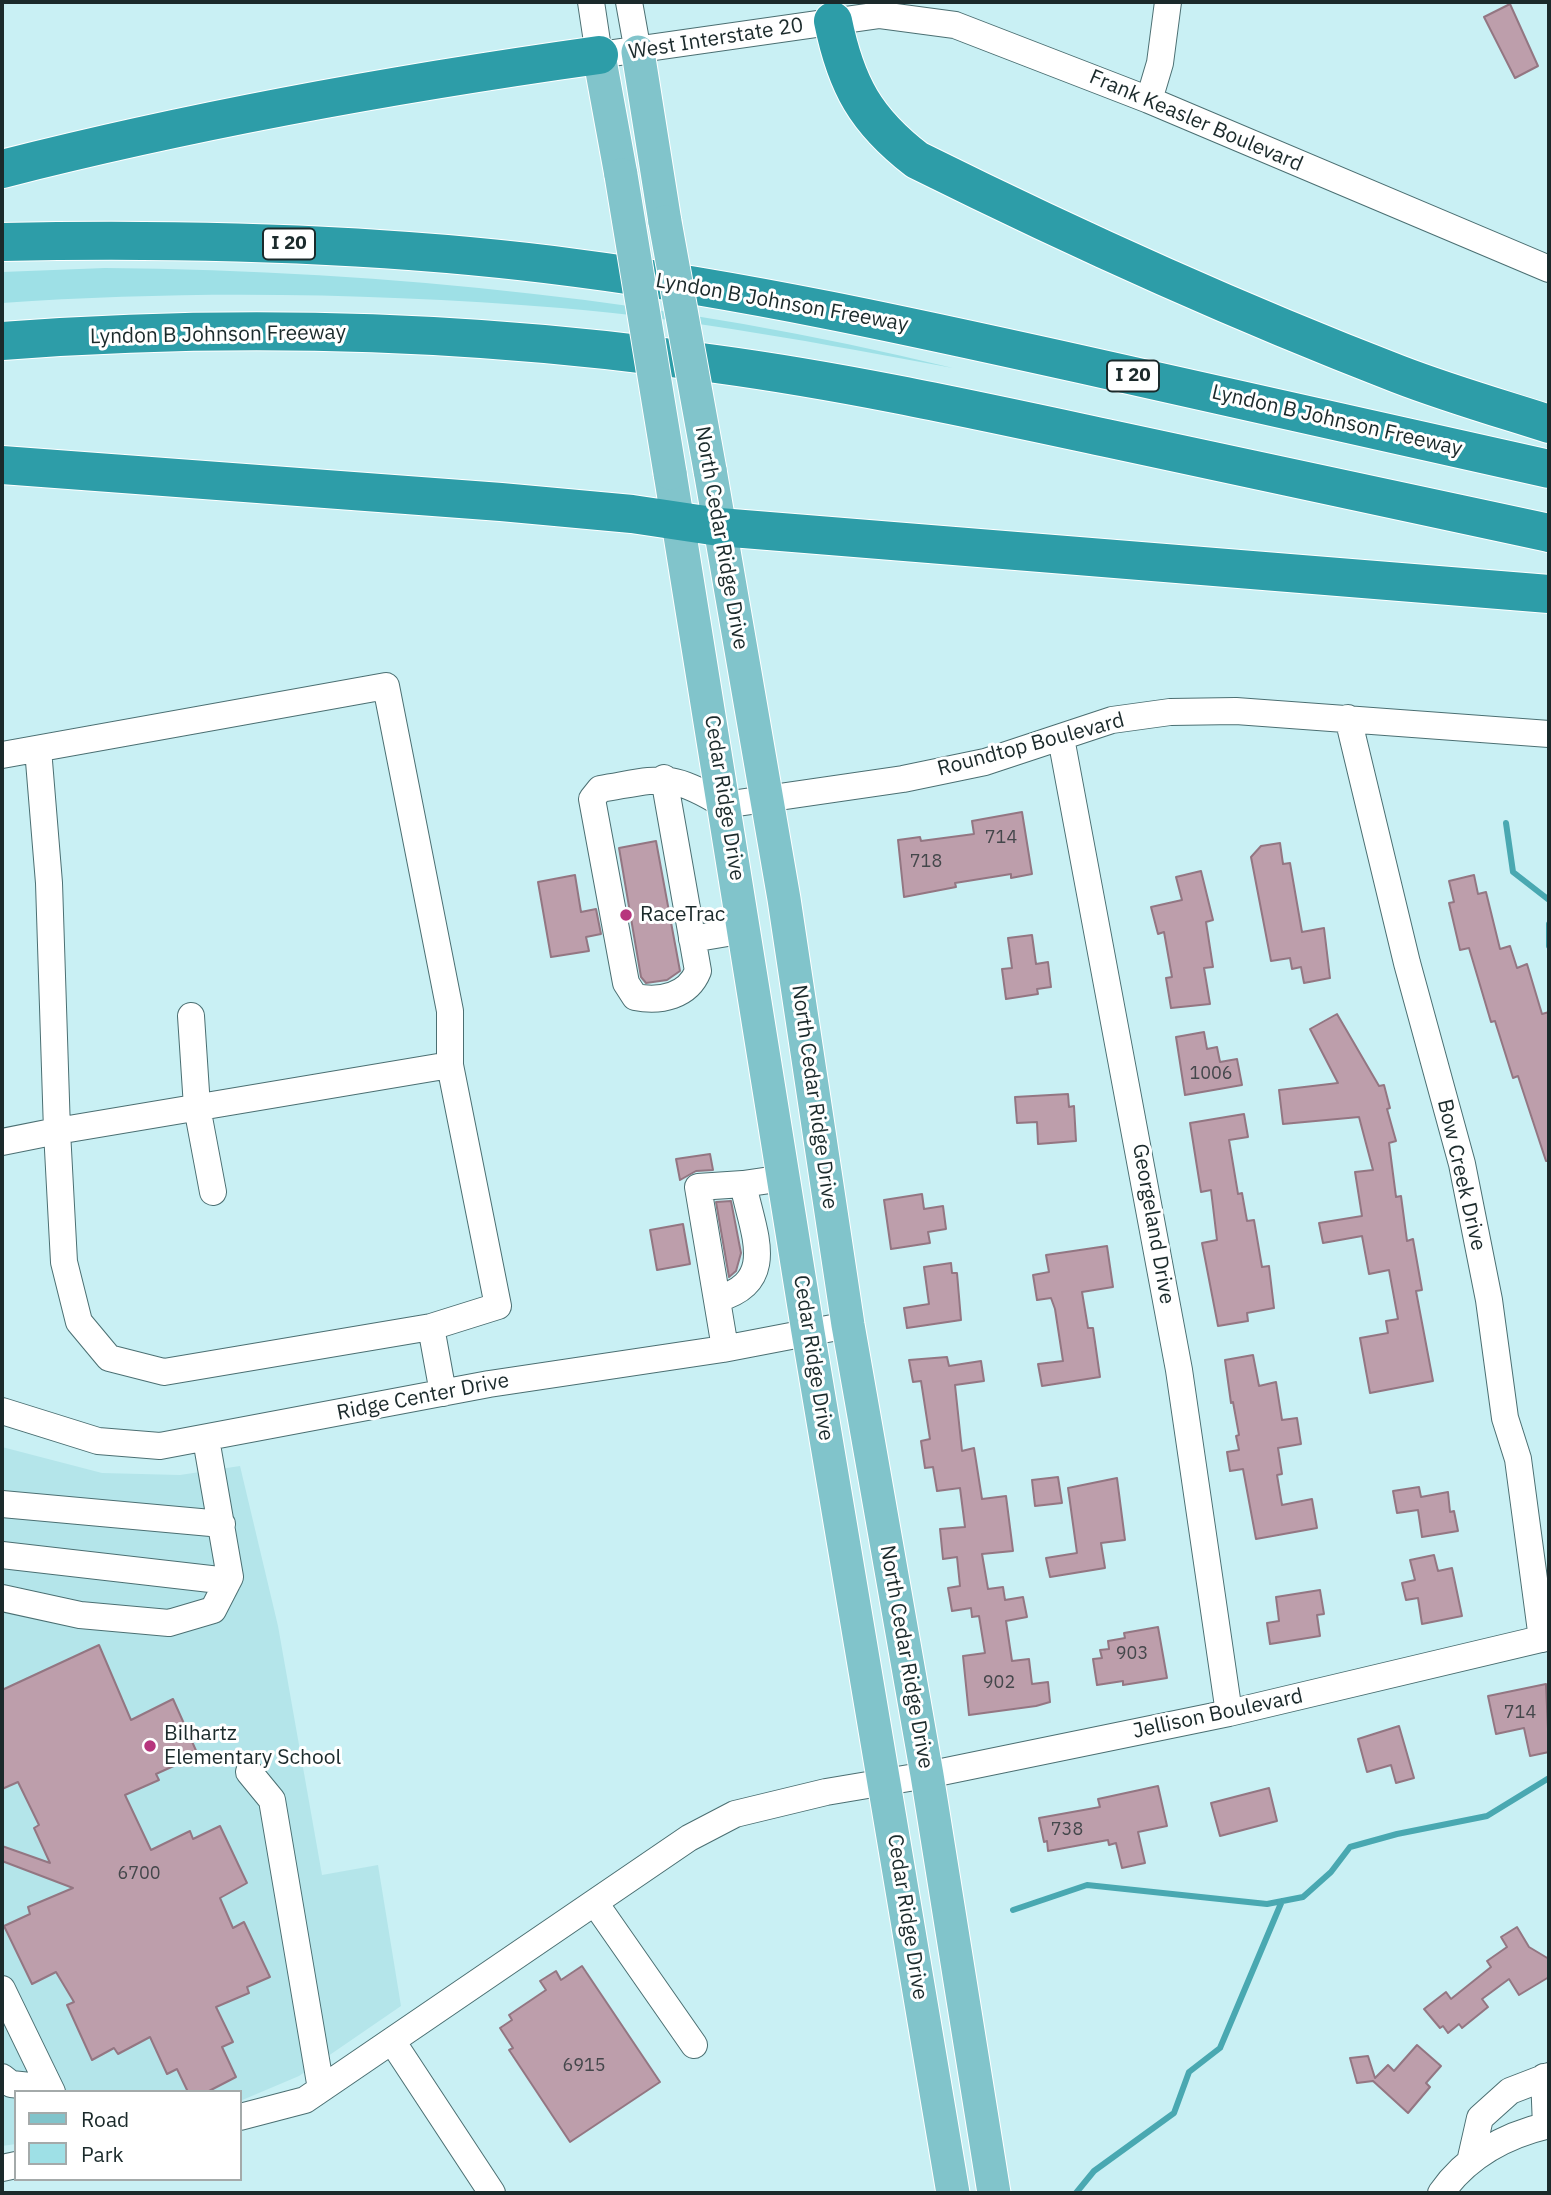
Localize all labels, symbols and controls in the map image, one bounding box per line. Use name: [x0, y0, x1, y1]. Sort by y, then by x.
street label: West Interstate 20: [627, 13, 805, 65]
street label: Frank Keasler Boulevard: [1086, 65, 1306, 177]
road number: I 20: [263, 228, 315, 260]
street label: Lyndon B Johnson Freeway: [654, 268, 910, 338]
street label: Lyndon B Johnson Freeway: [90, 320, 346, 350]
road number: I 20: [1107, 360, 1159, 392]
street label: Lyndon B Johnson Freeway: [1209, 380, 1465, 462]
street label: North Cedar Ridge Drive: [689, 424, 753, 652]
street label: Roundtop Boulevard: [935, 708, 1127, 782]
street label: Cedar Ridge Drive: [698, 713, 750, 883]
house number: 714: [985, 827, 1017, 849]
house number: 718: [910, 851, 942, 873]
place label: RaceTrac: [640, 902, 725, 928]
marker: RaceTrac: [618, 907, 634, 923]
street label: North Cedar Ridge Drive: [786, 983, 842, 1211]
house number: 1006: [1189, 1063, 1233, 1085]
street label: Bow Creek Drive: [1431, 1097, 1491, 1253]
street label: Georgeland Drive: [1126, 1142, 1180, 1306]
street label: Cedar Ridge Drive: [787, 1273, 839, 1443]
street label: Ridge Center Drive: [335, 1368, 511, 1426]
street label: North Cedar Ridge Drive: [874, 1543, 938, 1771]
house number: 903: [1116, 1643, 1148, 1665]
house number: 902: [983, 1672, 1015, 1694]
street label: Jellison Boulevard: [1131, 1684, 1305, 1744]
house number: 714: [1504, 1702, 1536, 1724]
place label: Bilhartz Elementary School: [164, 1721, 341, 1771]
marker: Bilhartz Elementary School: [142, 1738, 158, 1754]
house number: 738: [1051, 1819, 1083, 1841]
street label: Cedar Ridge Drive: [881, 1832, 933, 2002]
house number: 6700: [117, 1863, 161, 1885]
house number: 6915: [562, 2055, 606, 2077]
legend: [14, 2090, 242, 2181]
text: Road: [81, 2105, 129, 2133]
text: Park: [81, 2140, 124, 2168]

